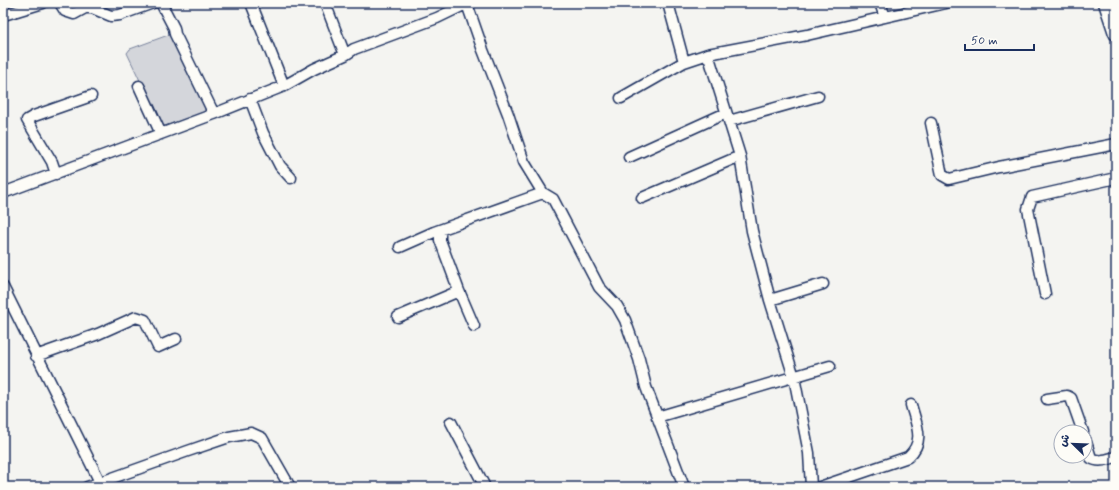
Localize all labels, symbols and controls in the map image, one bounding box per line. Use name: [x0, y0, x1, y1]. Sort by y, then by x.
scale bar: [965, 26, 1034, 52]
text: 50 m: [971, 33, 998, 49]
north arrow: [1053, 424, 1093, 464]
text: ش: [1056, 432, 1074, 449]

